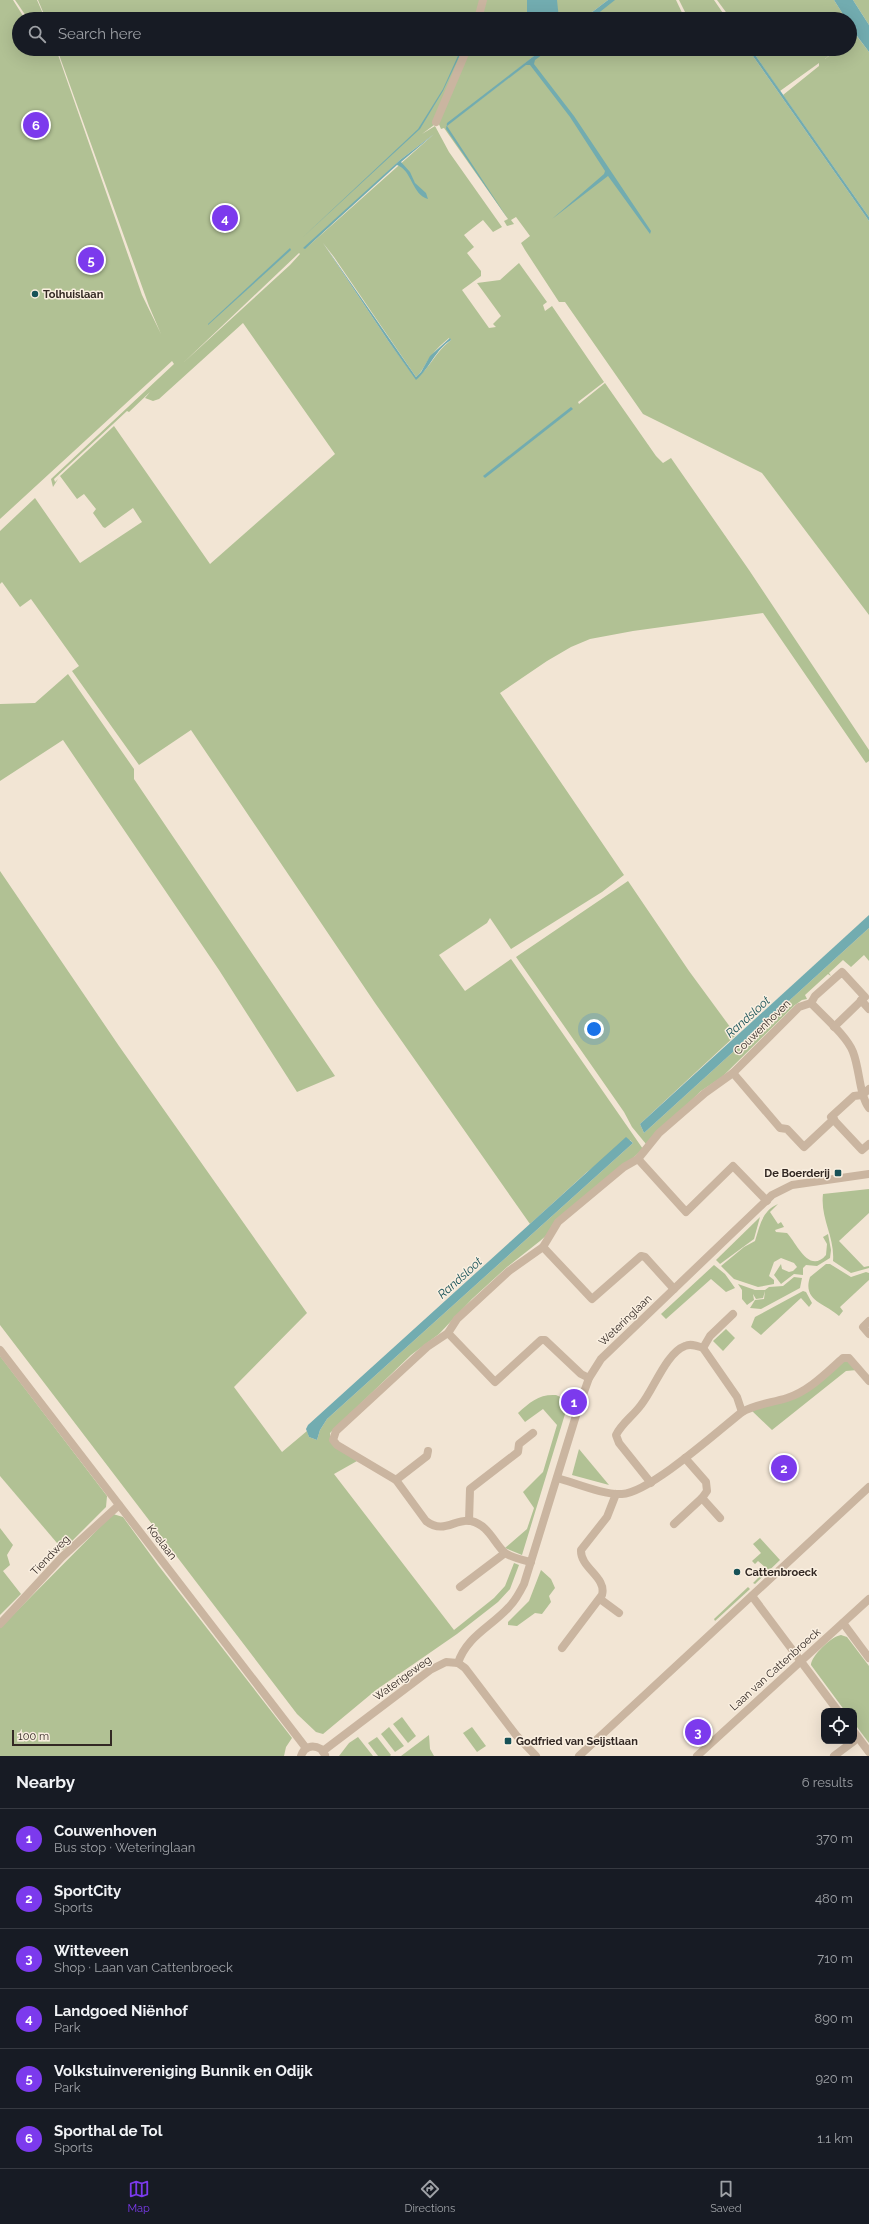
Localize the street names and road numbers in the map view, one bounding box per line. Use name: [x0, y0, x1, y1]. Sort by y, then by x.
street label: Couwenhoven: [731, 997, 793, 1058]
street label: Weteringlaan: [596, 1292, 654, 1349]
street label: Koelaan: [144, 1522, 179, 1563]
street label: Tiendweg: [28, 1533, 73, 1578]
street label: Laan van Cattenbroeck: [727, 1625, 823, 1713]
street label: Waterigeweg: [371, 1653, 434, 1704]

